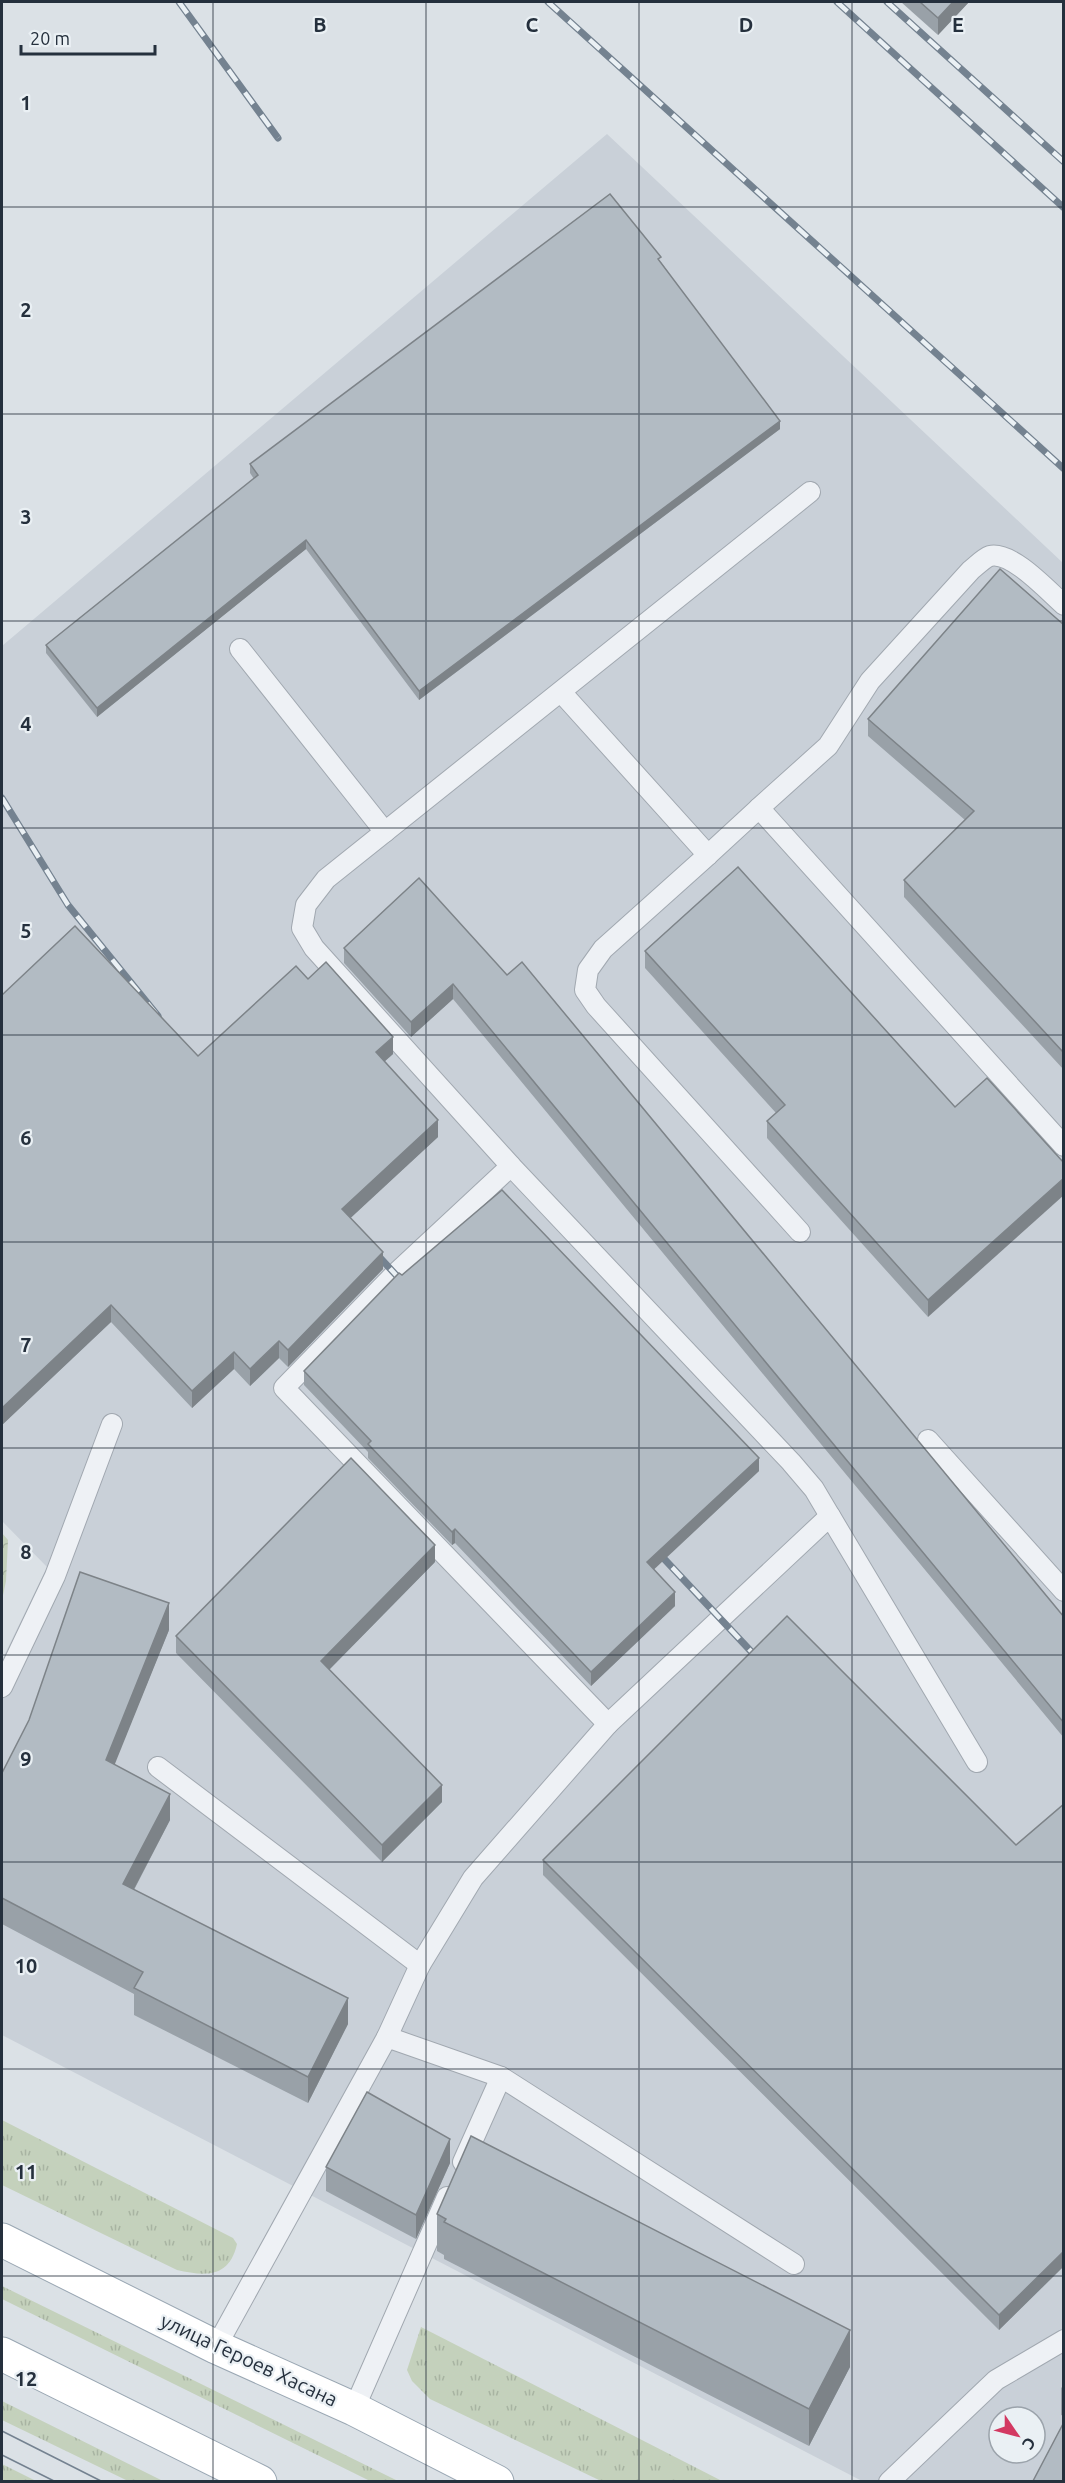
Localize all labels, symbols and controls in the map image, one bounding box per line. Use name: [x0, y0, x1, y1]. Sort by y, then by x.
text: B: [313, 13, 327, 36]
text: C: [526, 13, 539, 36]
text: D: [739, 13, 753, 36]
text: E: [952, 13, 964, 36]
scale bar: [21, 18, 154, 56]
text: 20 m: [30, 28, 70, 48]
text: 1: [20, 91, 32, 114]
text: 2: [20, 298, 32, 321]
text: 3: [20, 505, 32, 528]
text: 4: [20, 712, 32, 735]
text: 5: [20, 919, 32, 942]
text: 6: [20, 1126, 32, 1149]
text: 7: [20, 1333, 32, 1356]
text: 8: [20, 1540, 32, 1563]
text: 9: [20, 1747, 32, 1770]
text: 10: [15, 1954, 37, 1977]
text: 11: [15, 2160, 37, 2183]
street label: улица Героев Хасана: [157, 2308, 341, 2411]
text: 12: [15, 2367, 37, 2390]
north arrow: [987, 2405, 1047, 2465]
text: С: [1019, 2434, 1040, 2453]

